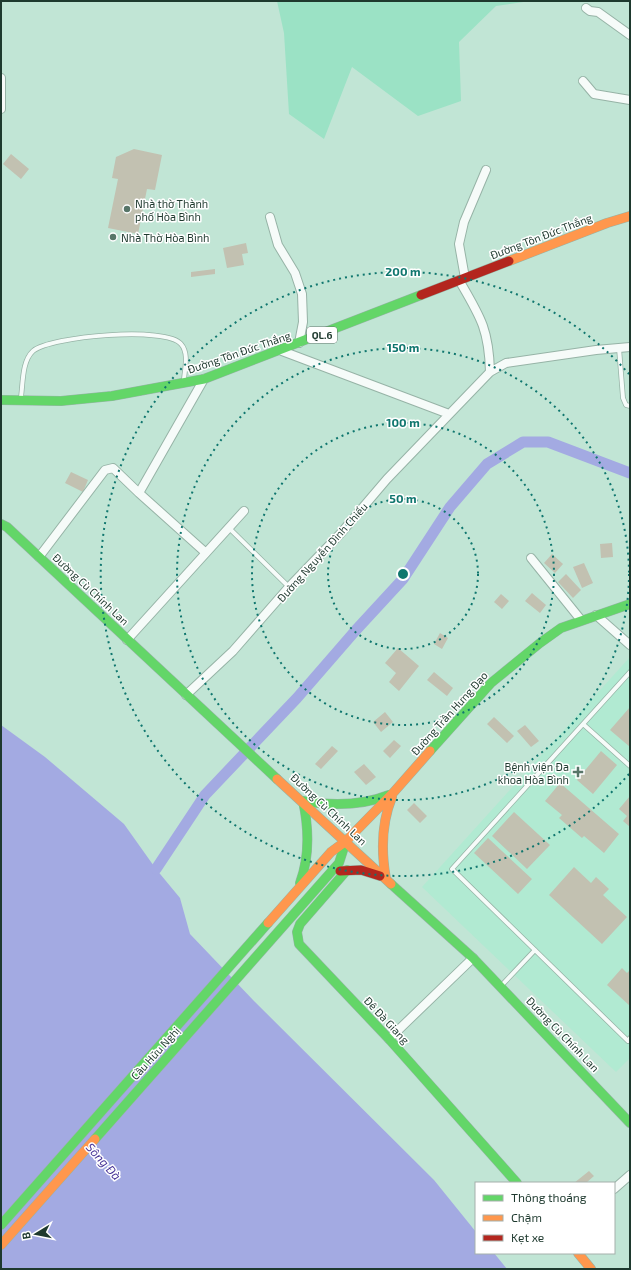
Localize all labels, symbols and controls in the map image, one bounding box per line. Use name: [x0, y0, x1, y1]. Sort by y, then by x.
place label: Nhà thờ Thành phố Hòa Bình: [135, 197, 208, 223]
marker: Nhà thờ Thành phố Hòa Bình: [122, 204, 132, 214]
street label: Đường Tôn Đức Thắng: [488, 211, 594, 261]
place label: Nhà Thờ Hòa Bình: [121, 231, 209, 244]
marker: Nhà Thờ Hòa Bình: [108, 232, 118, 242]
text: 200 m: [385, 264, 421, 278]
road number: QL.6: [307, 327, 337, 343]
street label: Đường Tôn Đức Thắng: [186, 328, 292, 376]
text: 150 m: [387, 340, 419, 354]
text: 100 m: [386, 415, 420, 429]
text: 50 m: [389, 491, 417, 505]
street label: Đường Nguyễn Đình Chiểu: [274, 500, 370, 604]
street label: Đường Cù Chính Lan: [50, 550, 132, 628]
centre of rings: [396, 567, 410, 581]
street label: Đường Trần Hưng Đạo: [408, 668, 491, 758]
place label: Bệnh viện Đa khoa Hòa Bình: [498, 760, 569, 786]
marker: Bệnh viện Đa khoa Hòa Bình: [572, 766, 584, 778]
street label: Đường Cù Chính Lan: [288, 770, 370, 848]
street label: Đê Đà Giang: [362, 994, 412, 1046]
street label: Đường Cù Chính Lan: [524, 994, 602, 1074]
street label: Cầu Hữu Nghị: [128, 1024, 183, 1083]
water label: Sông Đà: [84, 1140, 124, 1182]
legend: [475, 1182, 615, 1254]
text: Thông thoáng: [511, 1190, 587, 1204]
text: Chậm: [511, 1210, 542, 1225]
north arrow: [16, 1214, 56, 1254]
text: Kẹt xe: [511, 1230, 544, 1245]
text: B: [19, 1231, 33, 1240]

